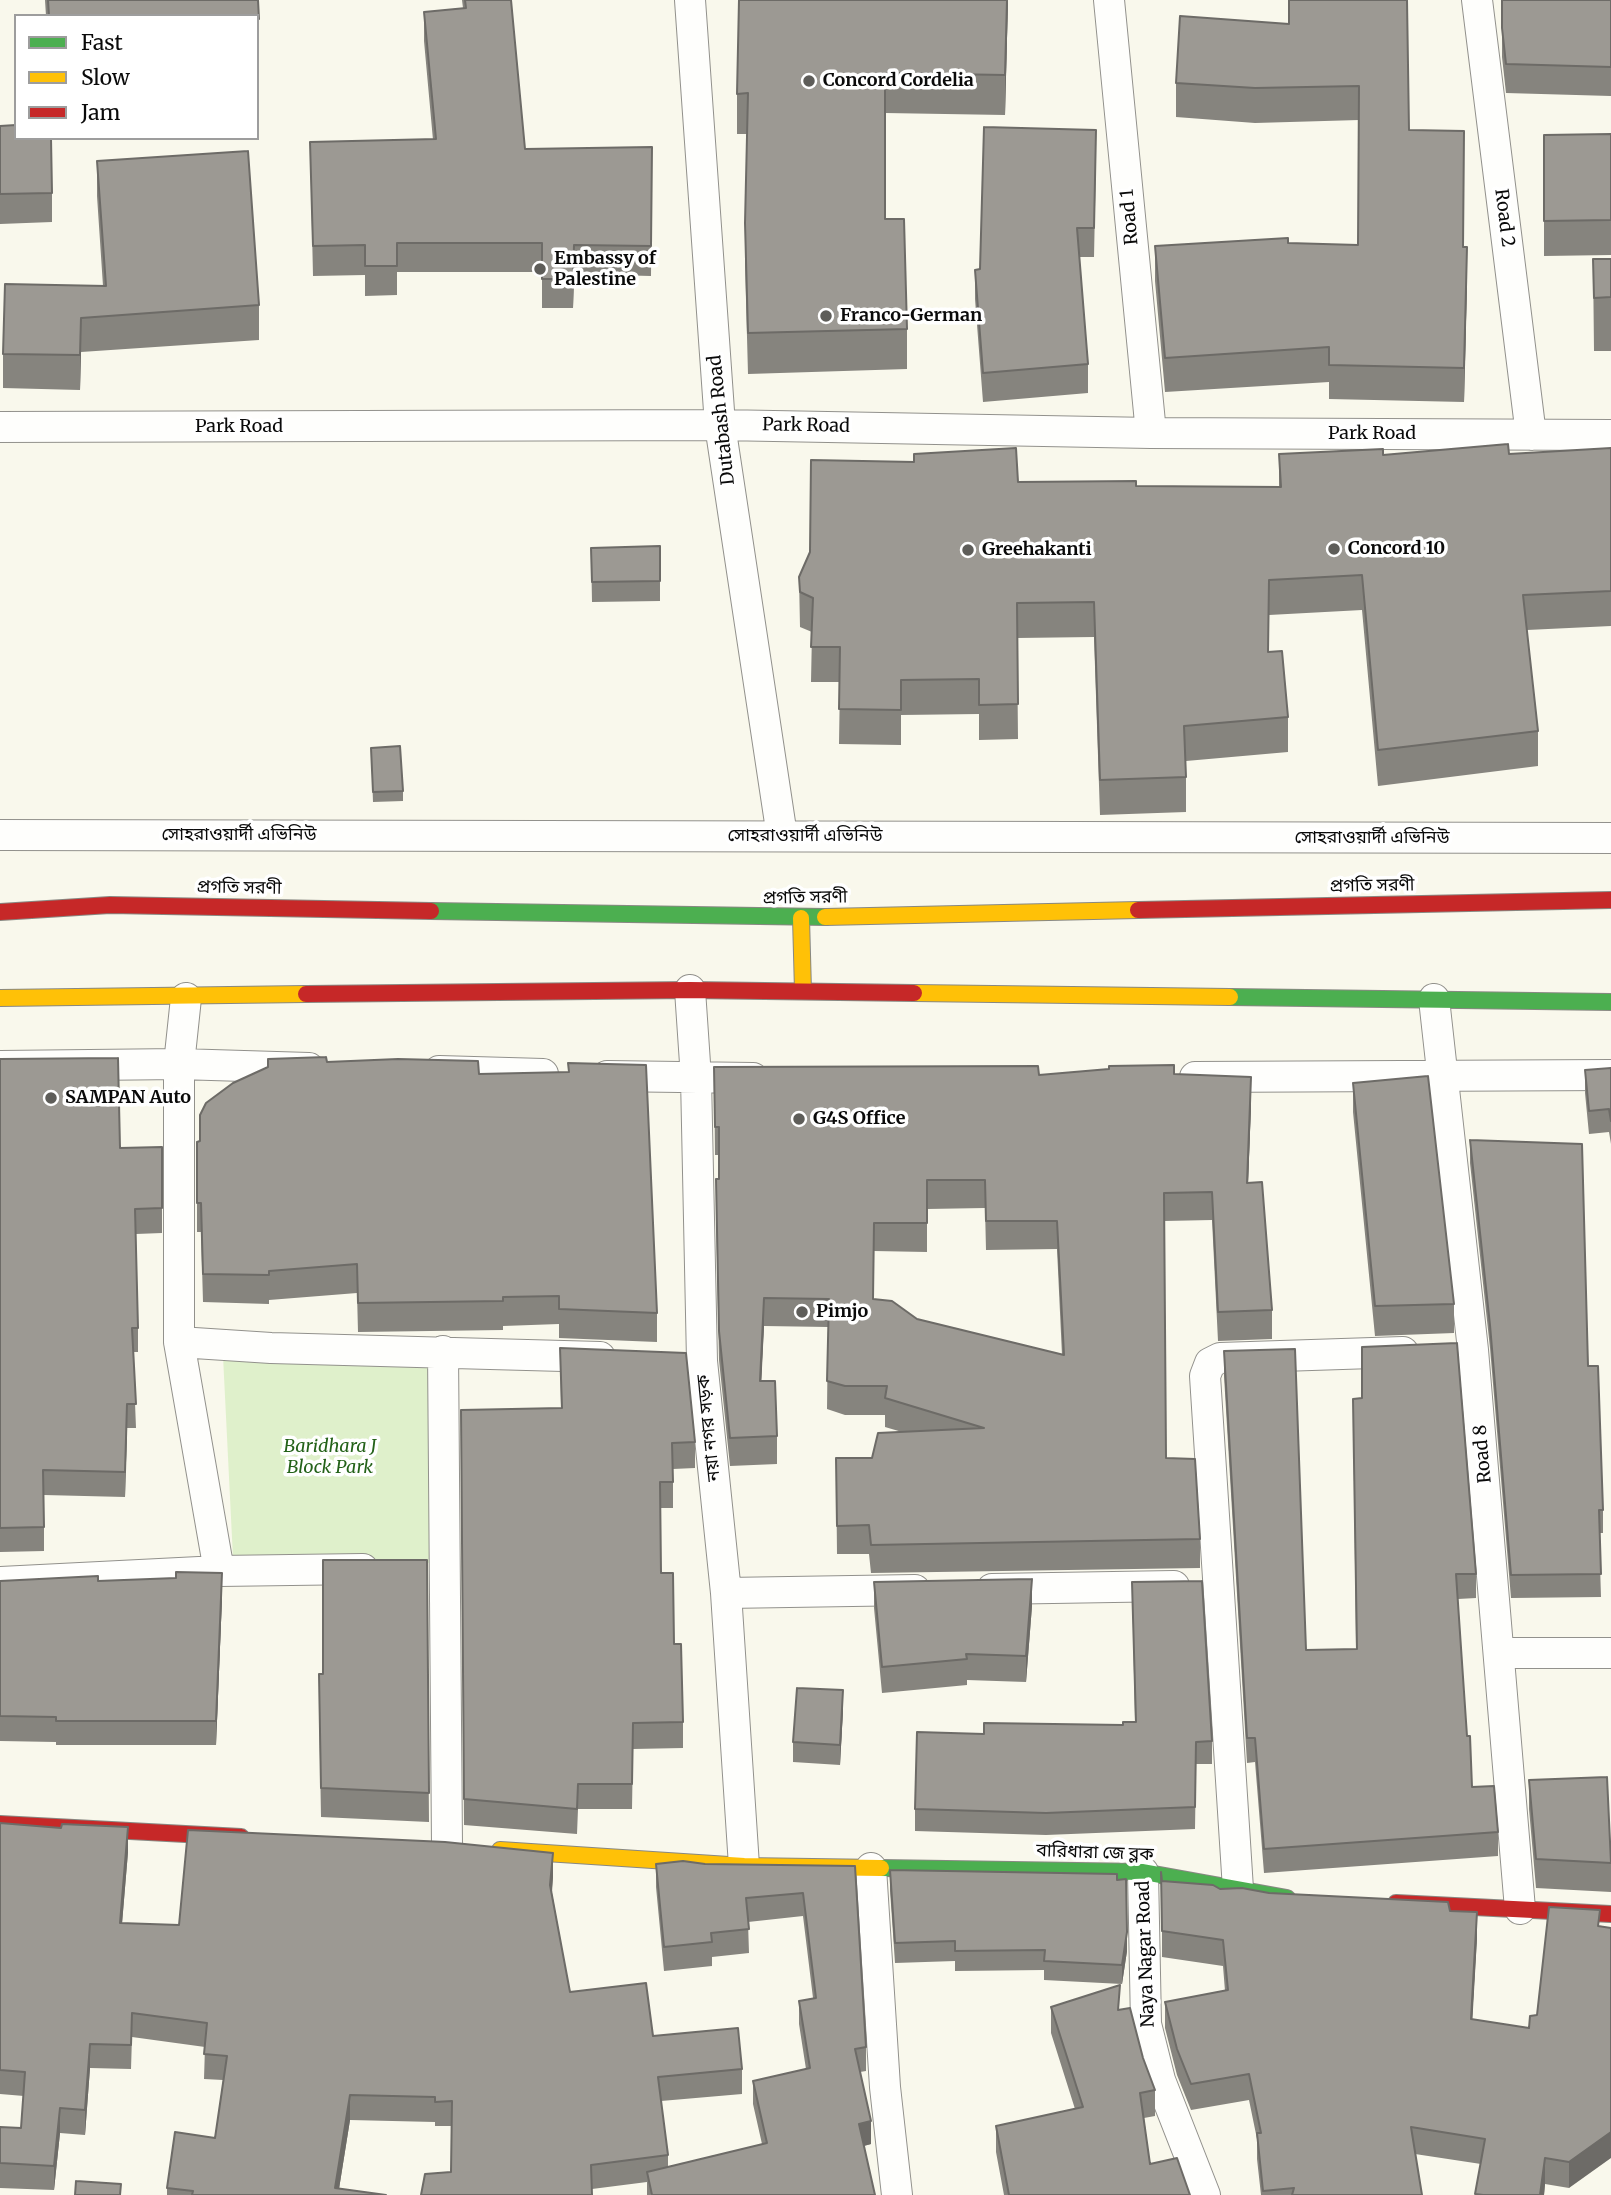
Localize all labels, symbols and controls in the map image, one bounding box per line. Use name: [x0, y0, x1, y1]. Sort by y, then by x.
legend: [14, 14, 259, 140]
text: Fast: [81, 29, 123, 56]
text: Slow: [81, 64, 130, 91]
place label: Concord Cordelia: [823, 70, 974, 92]
marker: Concord Cordelia: [801, 73, 817, 89]
text: Jam: [81, 99, 120, 126]
street label: Road 1: [1117, 188, 1143, 246]
street label: Road 2: [1490, 188, 1518, 248]
place label: Embassy of Palestine: [554, 248, 656, 290]
marker: Embassy of Palestine: [532, 261, 548, 277]
place label: Franco-German: [840, 305, 982, 327]
marker: Franco-German: [818, 308, 834, 324]
street label: Dutabash Road: [704, 354, 740, 486]
street label: Park Road: [762, 414, 850, 438]
street label: Park Road: [195, 416, 283, 438]
street label: Park Road: [1328, 423, 1416, 445]
place label: Concord 10: [1348, 538, 1445, 560]
place label: Greehakanti: [982, 539, 1092, 561]
marker: Concord 10: [1326, 541, 1342, 557]
marker: Greehakanti: [960, 542, 976, 558]
street label: সোহরাওয়ার্দী এভিনিউ: [162, 824, 316, 846]
street label: সোহরাওয়ার্দী এভিনিউ: [728, 825, 882, 847]
street label: সোহরাওয়ার্দী এভিনিউ: [1295, 827, 1449, 849]
street label: প্রগতি সরণী: [1329, 874, 1415, 898]
street label: প্রগতি সরণী: [196, 876, 282, 900]
street label: প্রগতি সরণী: [762, 886, 848, 910]
place label: SAMPAN Auto: [65, 1087, 191, 1109]
marker: SAMPAN Auto: [43, 1090, 59, 1106]
place label: G4S Office: [813, 1108, 905, 1130]
marker: G4S Office: [791, 1111, 807, 1127]
place label: Pimjo: [816, 1301, 868, 1323]
marker: Pimjo: [794, 1304, 810, 1320]
street label: নয়া নগর সড়ক: [693, 1374, 725, 1482]
street label: Road 8: [1470, 1424, 1496, 1484]
park label: Baridhara J Block Park: [283, 1436, 377, 1478]
street label: বারিধারা জে ব্লক: [1036, 1840, 1154, 1866]
street label: Naya Nagar Road: [1133, 1880, 1159, 2028]

